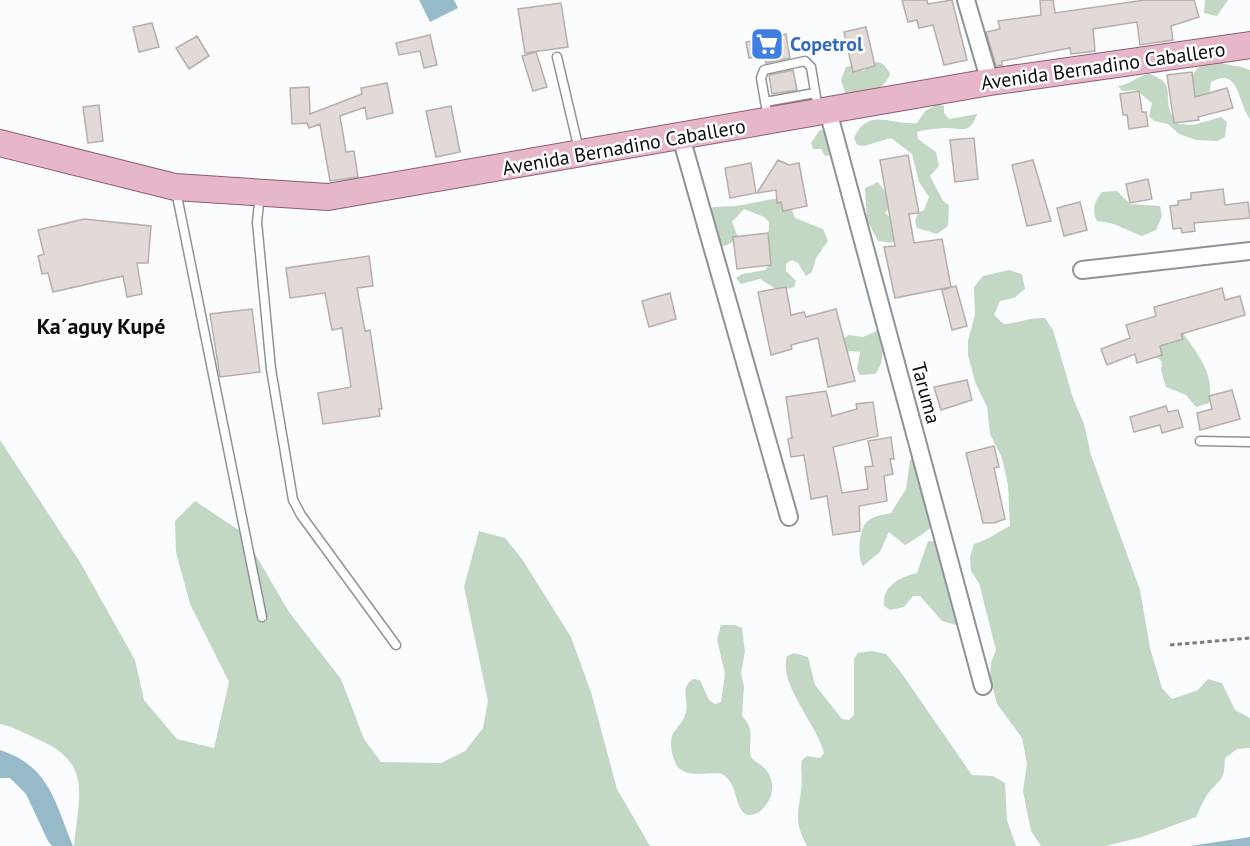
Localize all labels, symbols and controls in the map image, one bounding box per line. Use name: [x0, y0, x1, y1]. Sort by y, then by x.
supermarket icon: Copetrol: [749, 26, 785, 62]
place label: Copetrol: [790, 31, 863, 57]
street label: Avenida Bernadino Caballero: [979, 36, 1227, 96]
street label: Avenida Bernadino Caballero: [500, 113, 748, 181]
district label: Ka´aguy Kupé: [37, 312, 165, 340]
street label: Taruma: [905, 359, 947, 427]

